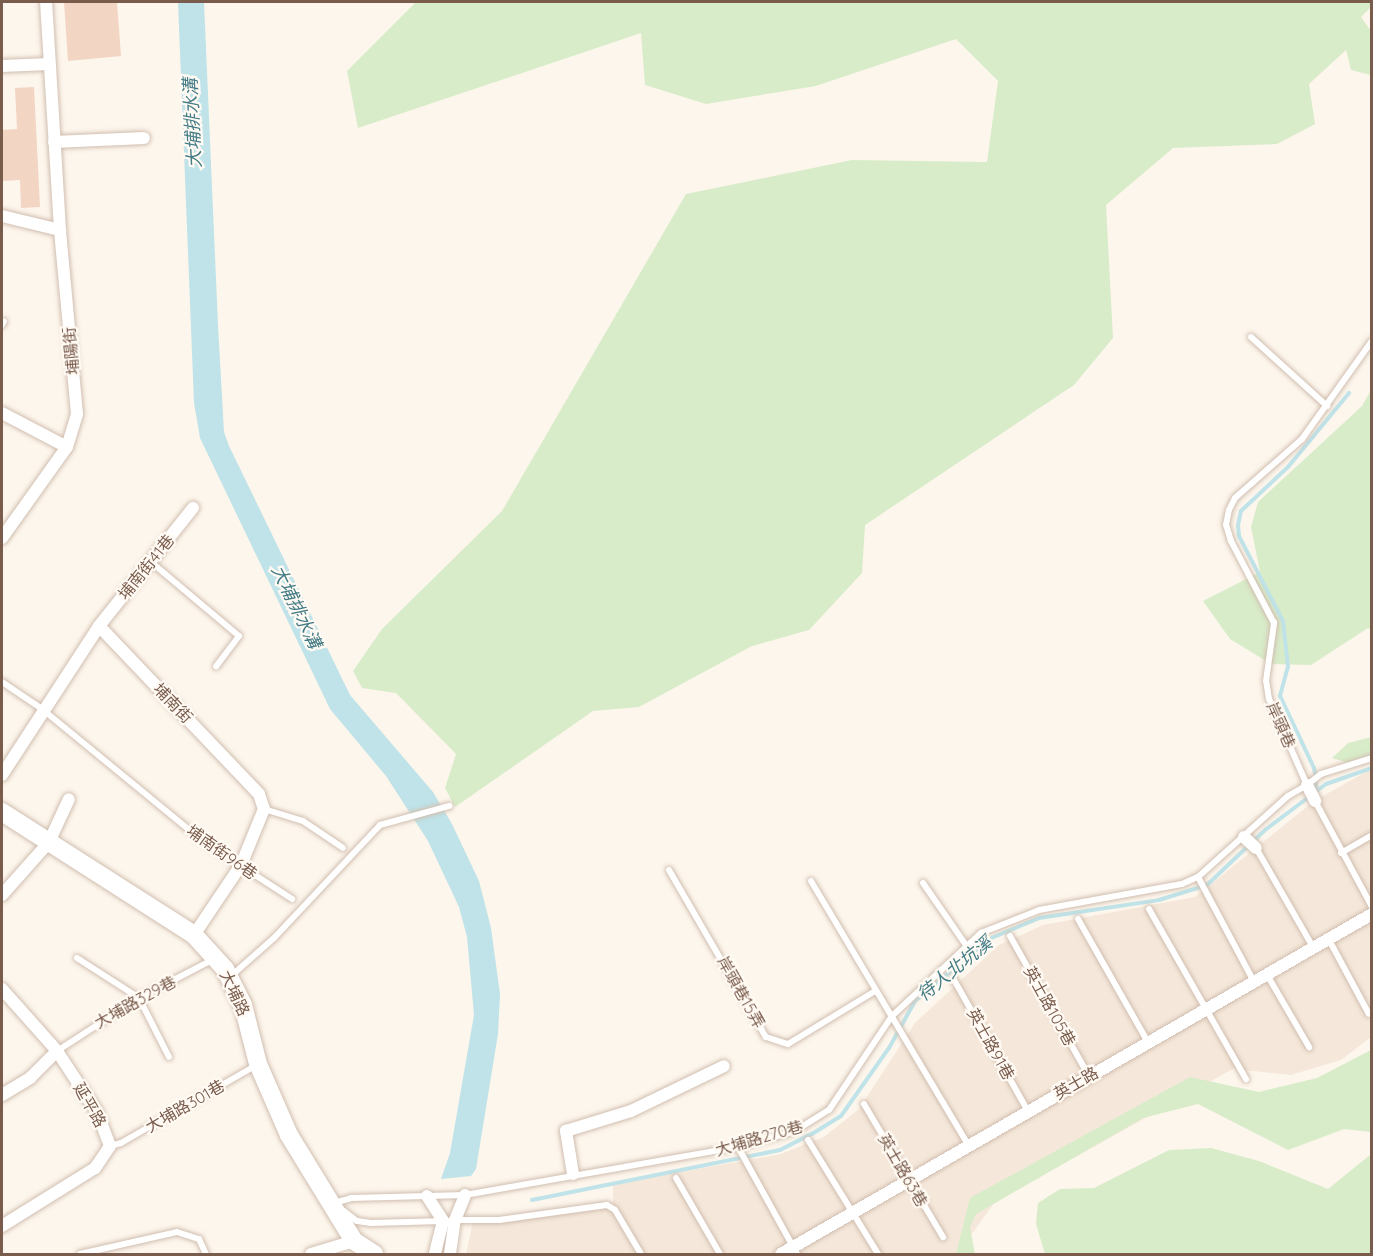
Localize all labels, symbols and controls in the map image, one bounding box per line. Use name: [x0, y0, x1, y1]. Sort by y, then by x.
water label: 大埔排水溝: [180, 77, 206, 169]
street label: 埔陽街: [59, 326, 83, 376]
street label: 埔南街41巷: [114, 531, 178, 603]
water label: 大埔排水溝: [267, 562, 325, 652]
street label: 埔南街: [149, 679, 197, 727]
street label: 岸頭巷: [1262, 699, 1300, 751]
street label: 埔南街96巷: [183, 821, 261, 883]
water label: 待人北坑溪: [913, 932, 997, 1006]
street label: 岸頭巷15弄: [714, 953, 768, 1031]
street label: 英士路105巷: [1020, 963, 1080, 1049]
street label: 大埔路: [216, 967, 254, 1019]
street label: 大埔路329巷: [91, 972, 179, 1032]
street label: 英士路91巷: [963, 1005, 1019, 1083]
street label: 英士路: [1050, 1063, 1102, 1103]
street label: 大埔路301巷: [142, 1076, 228, 1136]
street label: 延平路: [70, 1079, 110, 1131]
street label: 大埔路270巷: [713, 1116, 805, 1160]
street label: 英士路63巷: [874, 1130, 932, 1210]

